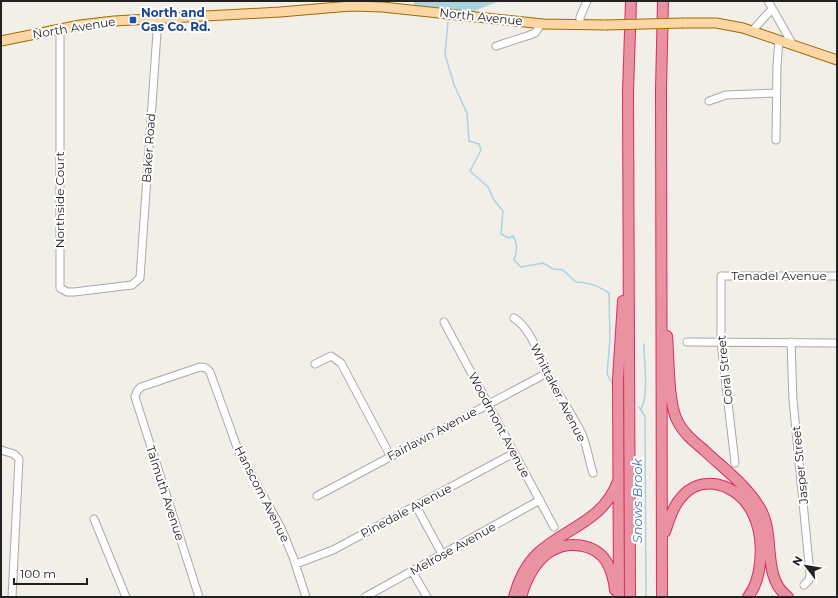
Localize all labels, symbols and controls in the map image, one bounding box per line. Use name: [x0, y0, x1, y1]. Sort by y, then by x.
place label: North and Gas Co. Rd.: [141, 5, 210, 34]
street label: North Avenue: [439, 5, 523, 28]
street label: North Avenue: [31, 14, 116, 41]
marker: North and Gas Co. Rd.: [128, 15, 138, 25]
street label: Baker Road: [139, 113, 158, 183]
street label: Northside Court: [52, 152, 67, 248]
street label: Tenadel Avenue: [731, 268, 827, 283]
street label: Coral Street: [713, 334, 736, 406]
street label: Whittaker Avenue: [527, 341, 590, 444]
street label: Woodmont Avenue: [465, 369, 534, 480]
street label: Fairlawn Avenue: [384, 404, 479, 464]
street label: Jasper Street: [788, 425, 811, 506]
street label: Talmuth Avenue: [143, 443, 188, 542]
street label: Hanscom Avenue: [232, 443, 293, 544]
water label: Snows Brook: [629, 457, 645, 543]
street label: Pinedale Avenue: [358, 480, 454, 541]
street label: Melrose Avenue: [407, 519, 498, 578]
north arrow: [786, 546, 826, 586]
text: N: [789, 553, 806, 568]
scale bar: [14, 560, 87, 586]
text: 100 m: [20, 566, 56, 581]

